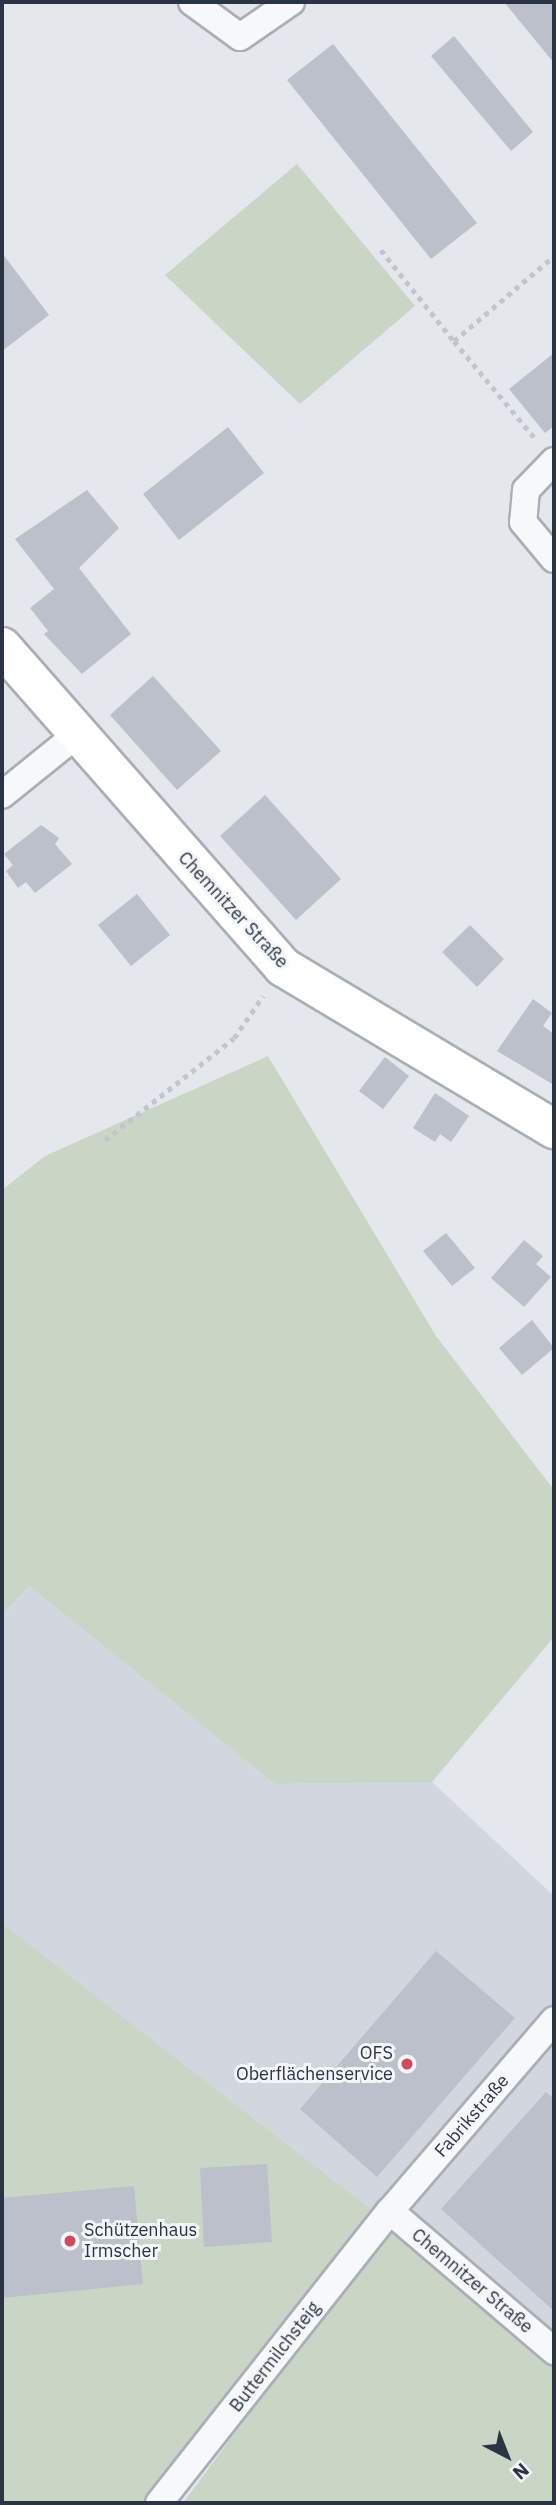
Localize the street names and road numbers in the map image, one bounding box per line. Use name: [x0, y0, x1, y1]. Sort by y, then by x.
street label: Chemnitzer Straße: [174, 847, 292, 973]
street label: Fabrikstraße: [430, 2070, 514, 2162]
street label: Chemnitzer Straße: [407, 2224, 537, 2338]
street label: Buttermilchsteig: [225, 2298, 325, 2416]

